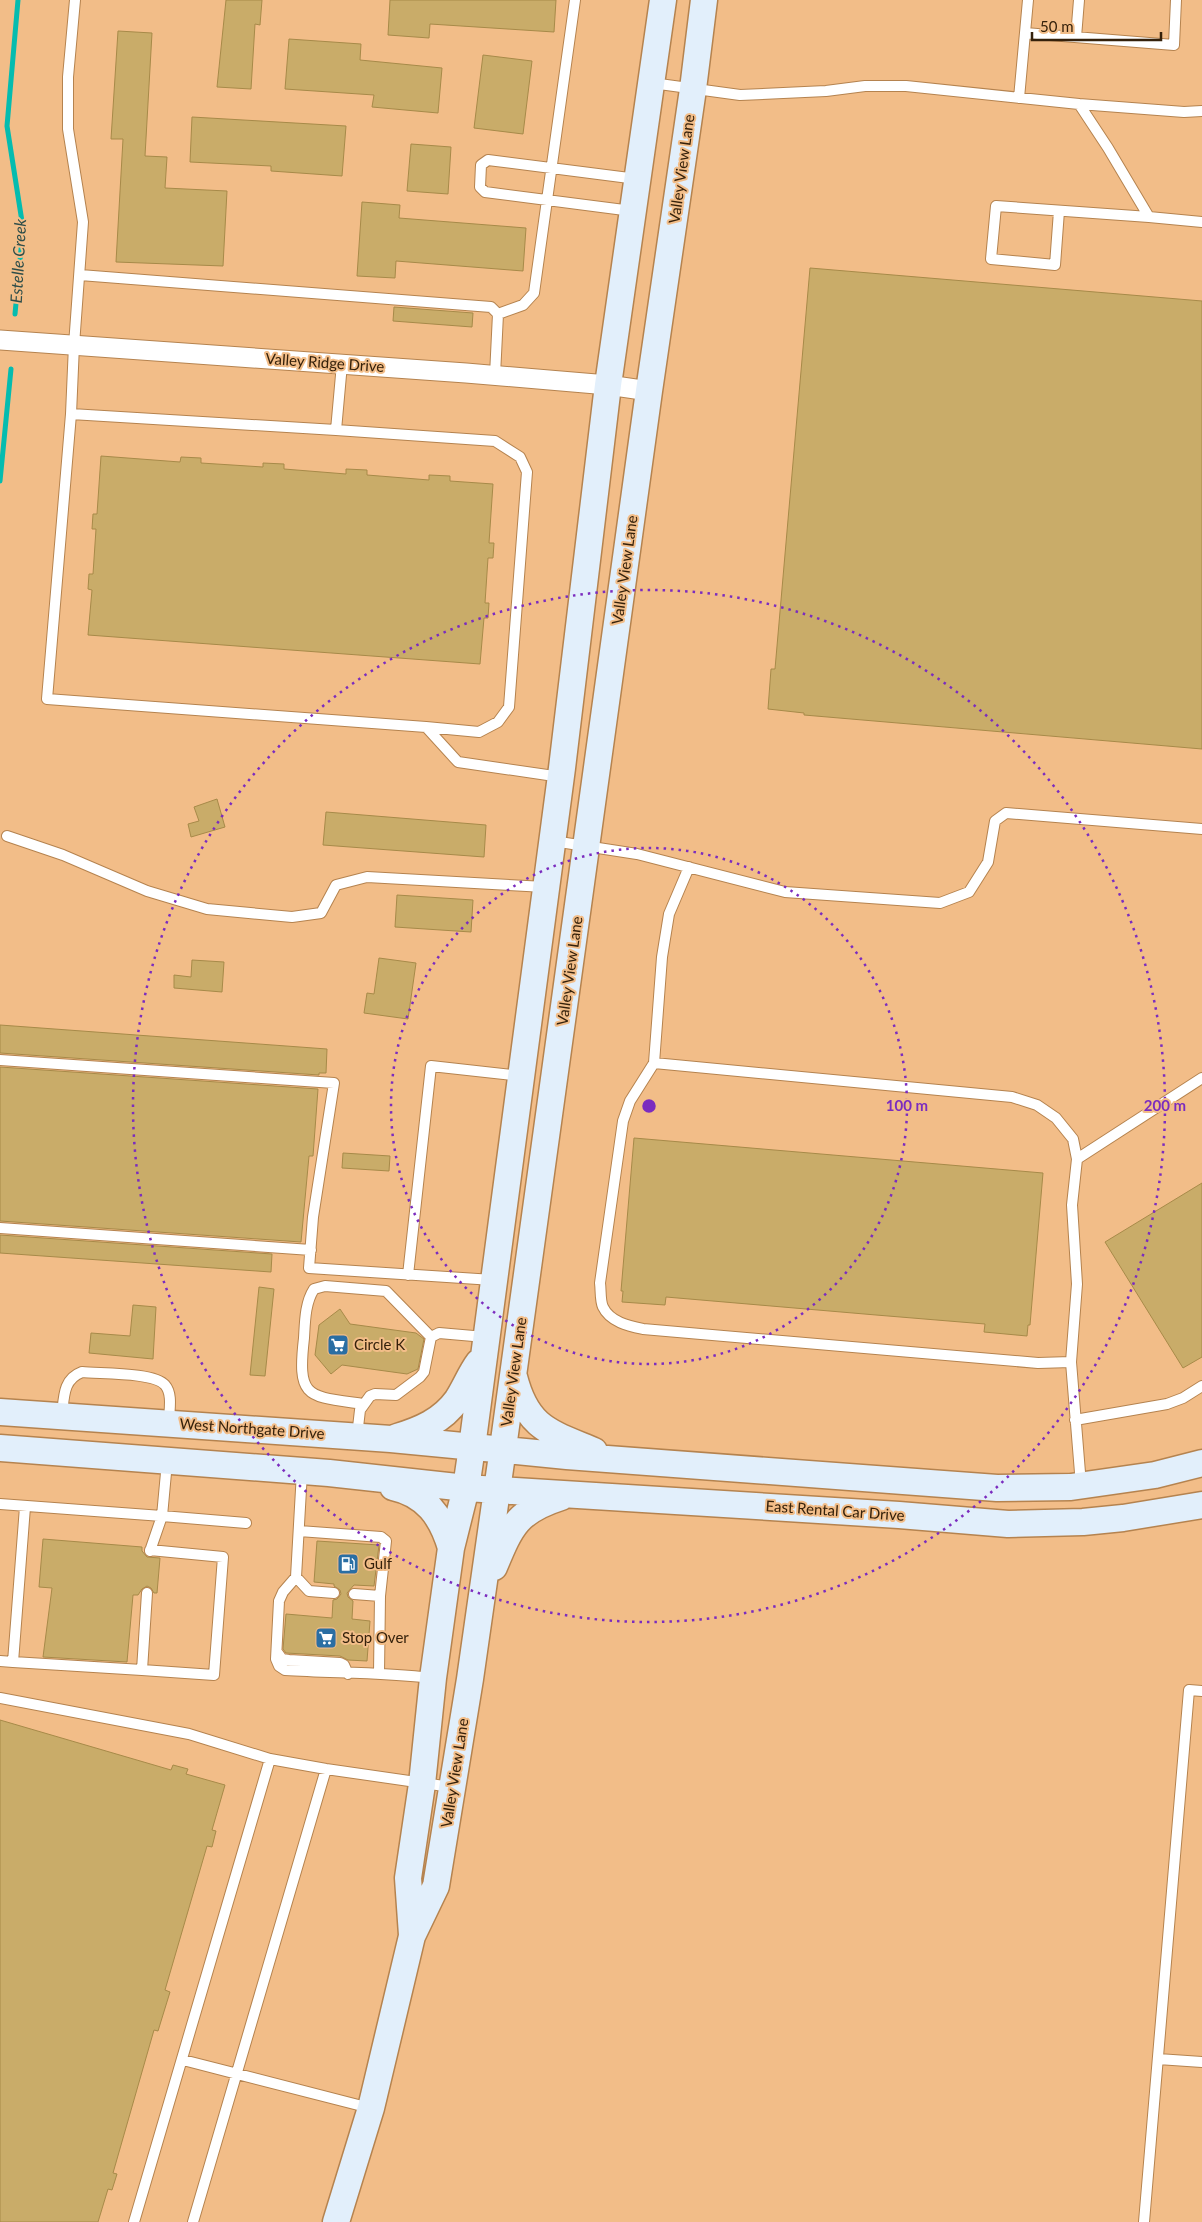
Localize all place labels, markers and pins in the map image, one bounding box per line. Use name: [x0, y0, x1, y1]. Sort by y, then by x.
centre of rings: [640, 1097, 658, 1115]
supermarket icon: Circle K: [326, 1333, 350, 1357]
place label: Circle K: [354, 1335, 405, 1353]
fuel station icon: Gulf: [336, 1552, 360, 1576]
place label: Gulf: [364, 1554, 393, 1572]
supermarket icon: Stop Over: [314, 1626, 338, 1650]
place label: Stop Over: [342, 1628, 409, 1646]

